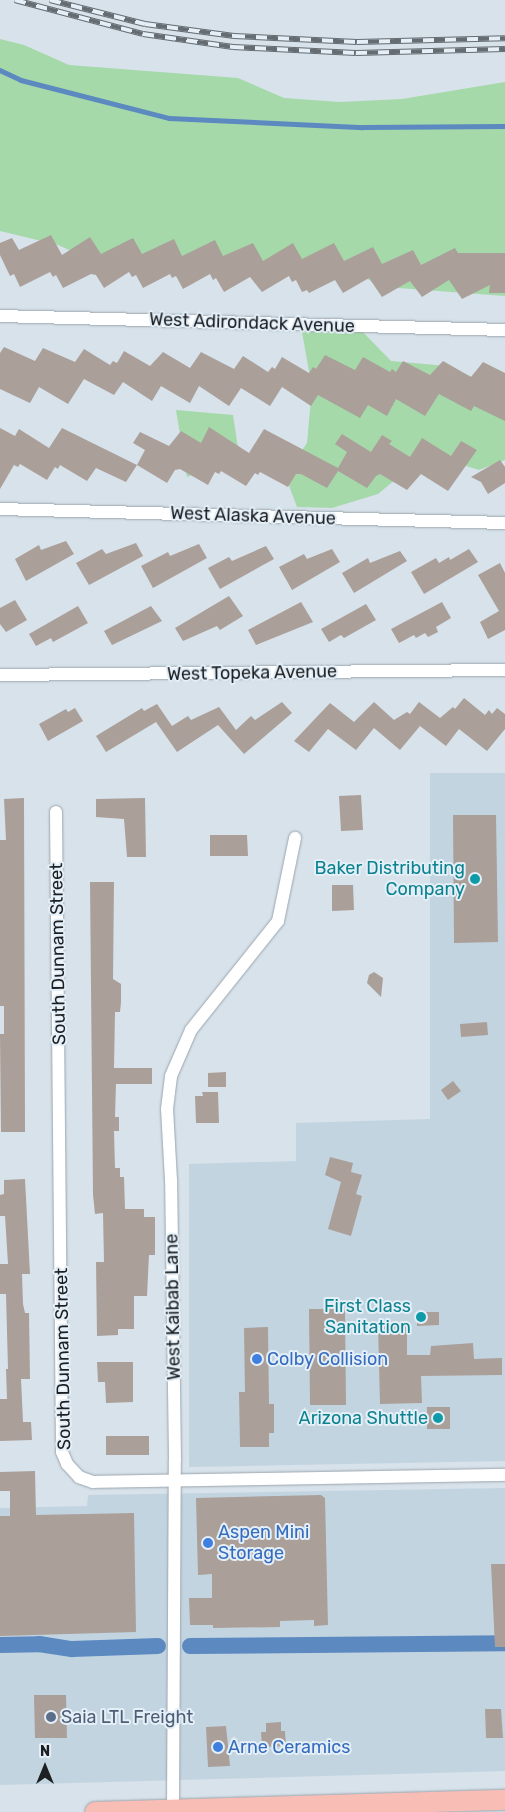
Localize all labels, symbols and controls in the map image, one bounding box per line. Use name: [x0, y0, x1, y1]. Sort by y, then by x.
street label: West Adirondack Avenue: [148, 309, 356, 337]
street label: West Alaska Avenue: [169, 502, 337, 530]
street label: West Topeka Avenue: [166, 661, 338, 685]
place label: Baker Distributing Company: [314, 858, 465, 901]
street label: South Dunnam Street: [46, 863, 70, 1045]
marker: Baker Distributing Company: [469, 873, 481, 885]
street label: West Kaibab Lane: [161, 1234, 185, 1380]
street label: South Dunnam Street: [51, 1268, 75, 1450]
place label: First Class Sanitation: [324, 1296, 411, 1338]
marker: First Class Sanitation: [415, 1311, 427, 1323]
place label: Colby Collision: [267, 1348, 389, 1370]
marker: Colby Collision: [251, 1353, 263, 1365]
place label: Arizona Shuttle: [299, 1407, 428, 1429]
marker: Arizona Shuttle: [432, 1412, 444, 1424]
place label: Aspen Mini Storage: [218, 1522, 309, 1565]
marker: Aspen Mini Storage: [202, 1537, 214, 1549]
place label: Saia LTL Freight: [61, 1706, 194, 1728]
marker: Saia LTL Freight: [45, 1711, 57, 1723]
place label: Arne Ceramics: [228, 1736, 350, 1758]
marker: Arne Ceramics: [212, 1741, 224, 1753]
north arrow: [20, 1742, 70, 1792]
text: N: [40, 1743, 50, 1760]

